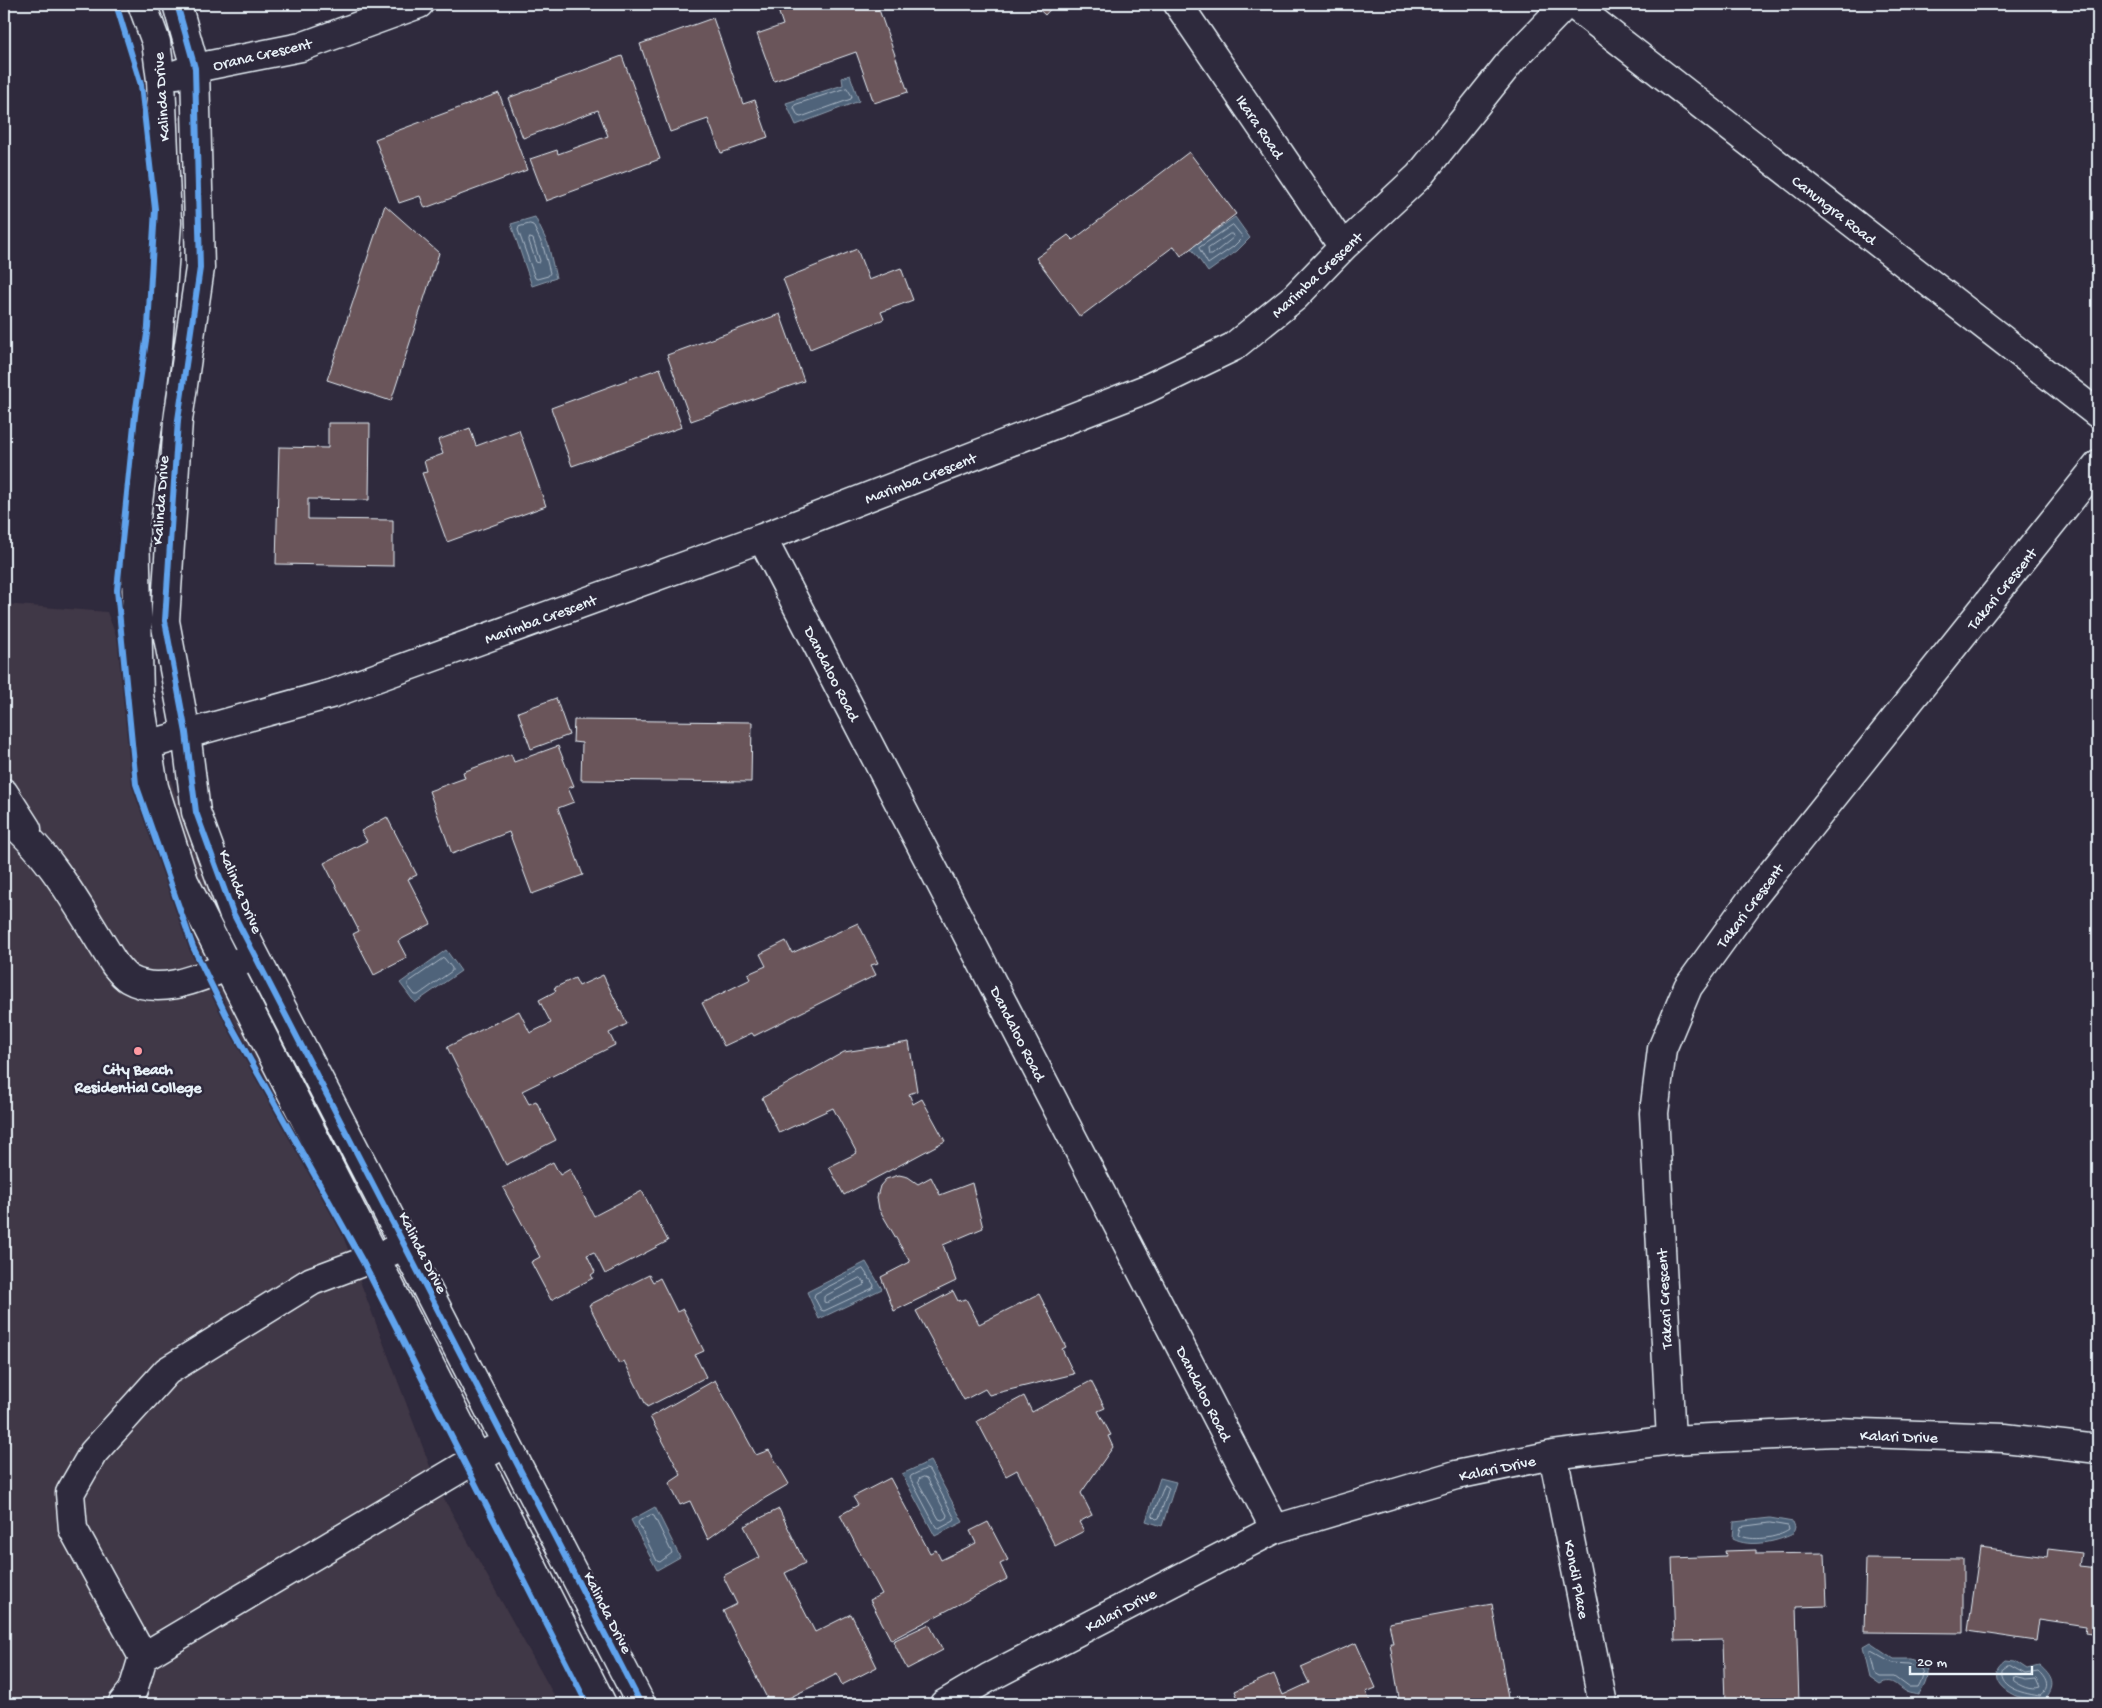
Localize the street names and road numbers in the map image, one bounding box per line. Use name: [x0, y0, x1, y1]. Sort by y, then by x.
street label: Orana Crescent: [212, 35, 315, 77]
street label: Kalinda Drive: [151, 51, 176, 142]
street label: Ikara Road: [1230, 92, 1287, 165]
street label: Canungra Road: [1787, 173, 1880, 252]
street label: Marimba Crescent: [1269, 228, 1369, 324]
street label: Marimba Crescent: [863, 450, 981, 510]
street label: Kalinda Drive: [150, 454, 175, 545]
street label: Takari Crescent: [1964, 544, 2044, 636]
street label: Marimba Crescent: [483, 592, 601, 650]
street label: Dandaloo Road: [797, 623, 863, 727]
street label: Kalinda Drive: [213, 848, 265, 938]
street label: Takari Crescent: [1713, 860, 1790, 954]
street label: Dandaloo Road: [983, 983, 1049, 1087]
street label: Kalinda Drive: [392, 1210, 450, 1298]
street label: Takari Crescent: [1654, 1247, 1679, 1350]
street label: Dandaloo Road: [1169, 1343, 1235, 1447]
street label: Kalari Drive: [1860, 1428, 1939, 1449]
street label: Kalari Drive: [1458, 1453, 1539, 1488]
street label: Kondil Place: [1558, 1539, 1592, 1621]
street label: Kalinda Drive: [577, 1570, 635, 1658]
street label: Kalari Drive: [1083, 1585, 1161, 1639]

